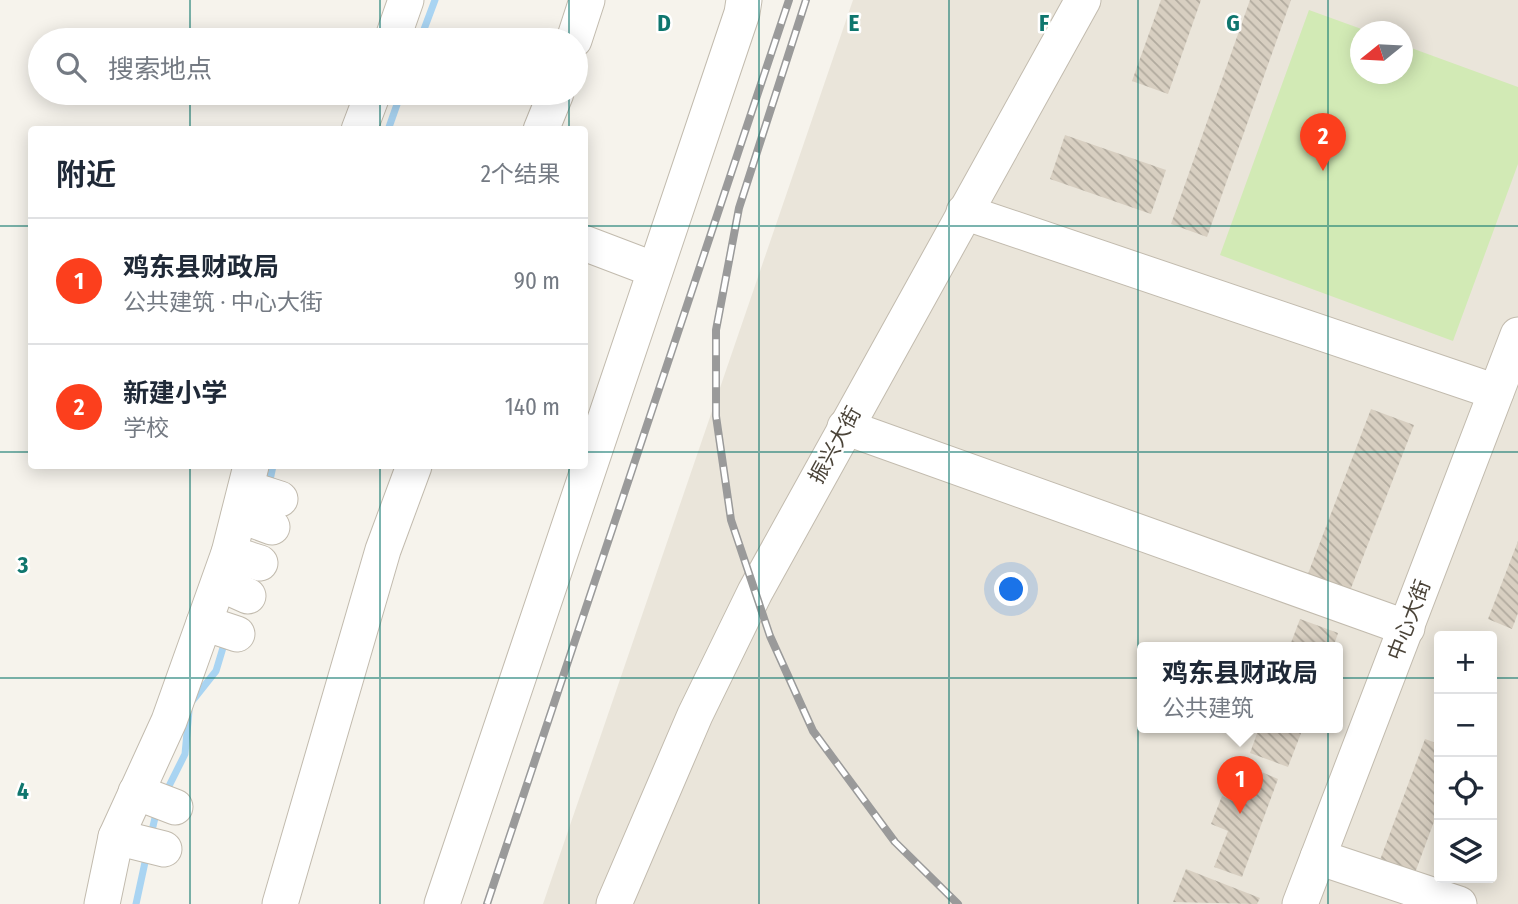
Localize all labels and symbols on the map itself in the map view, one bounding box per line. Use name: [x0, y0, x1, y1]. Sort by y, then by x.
text: D: [657, 9, 671, 37]
text: E: [849, 9, 860, 37]
text: F: [1039, 9, 1049, 37]
text: G: [1226, 9, 1240, 37]
north arrow: [1350, 21, 1413, 84]
pin: 2: [1300, 113, 1346, 171]
street label: 振兴大街: [803, 402, 867, 488]
text: 3: [17, 551, 29, 579]
your location: [994, 572, 1028, 606]
street label: 中心大街: [1382, 576, 1436, 664]
pin: 1: [1217, 756, 1263, 814]
text: 4: [17, 777, 29, 805]

